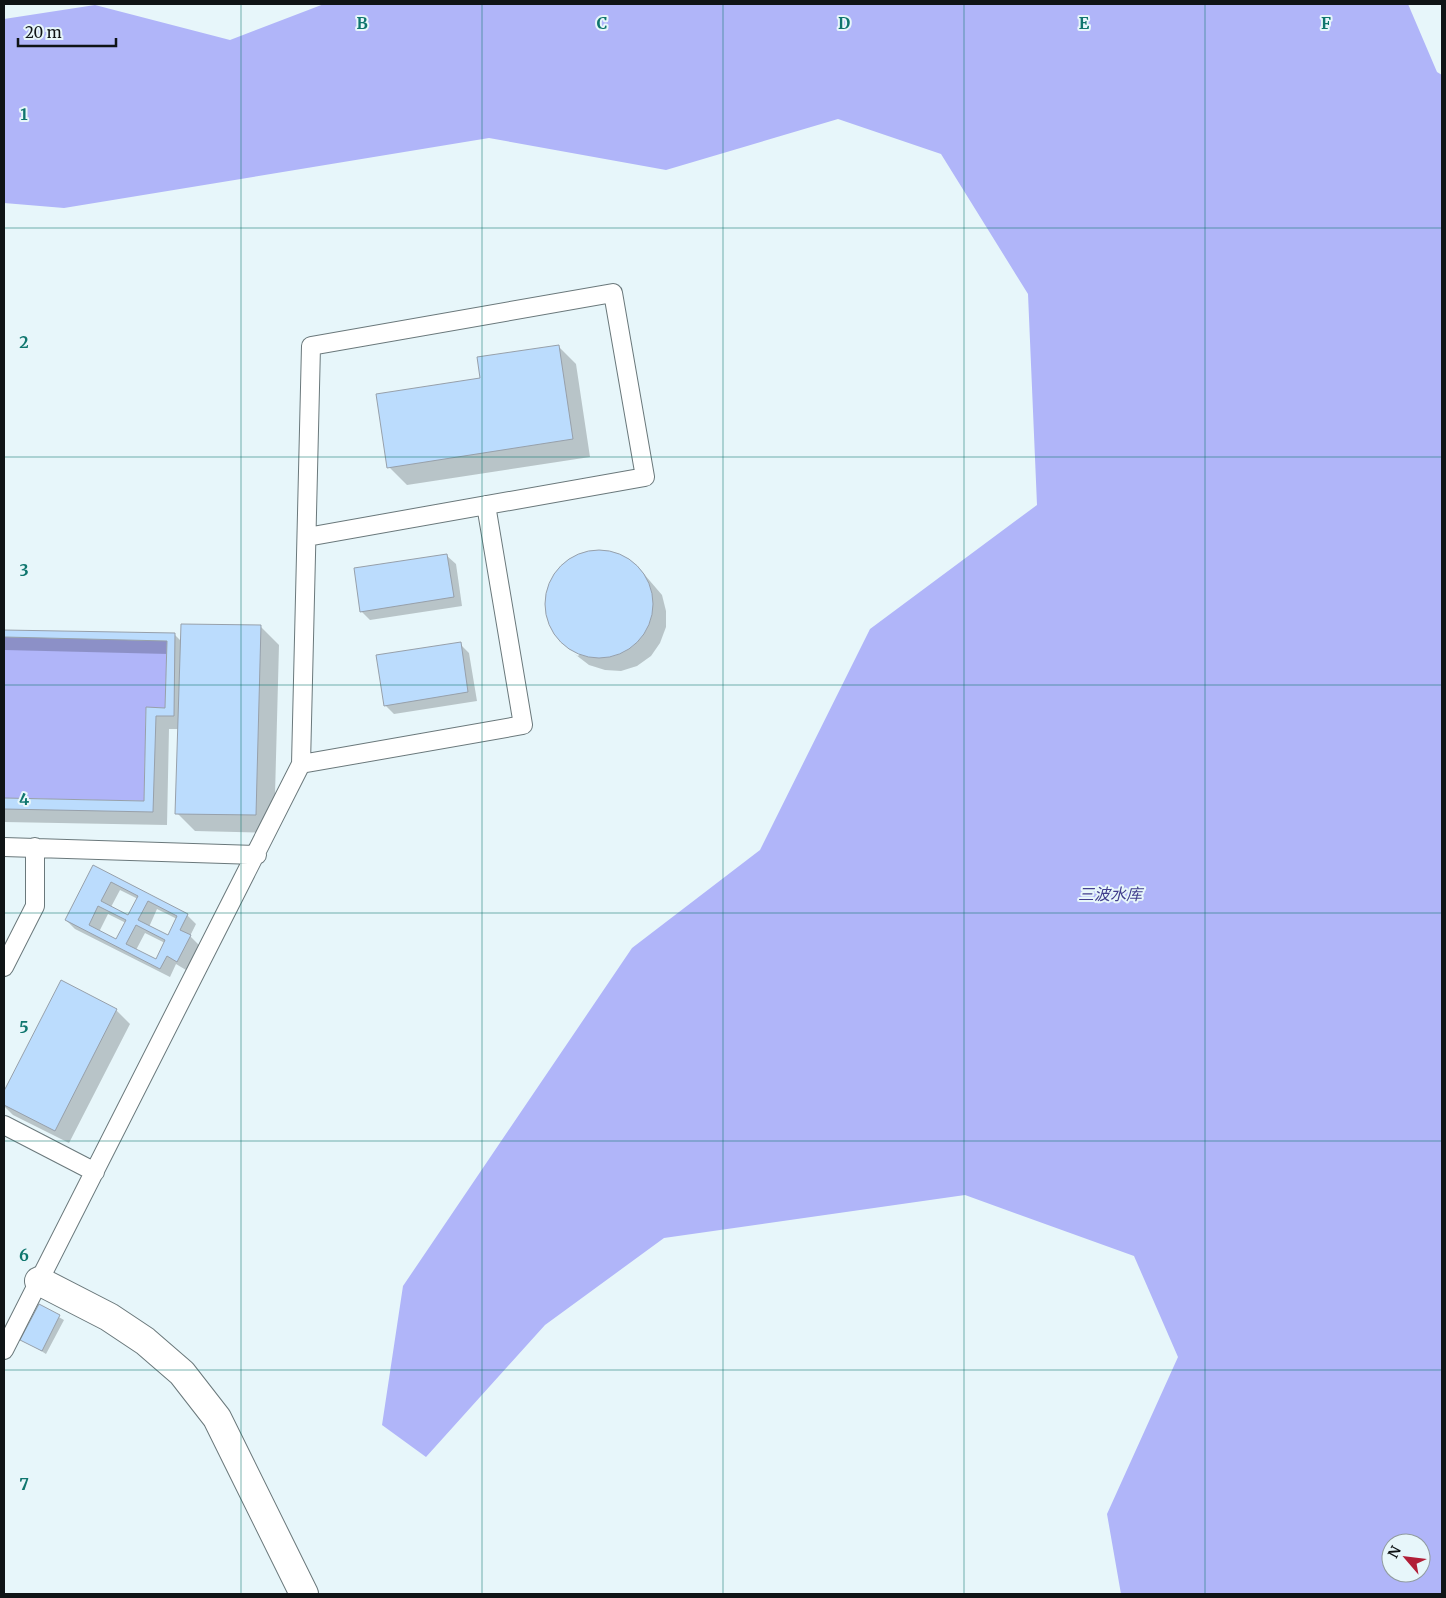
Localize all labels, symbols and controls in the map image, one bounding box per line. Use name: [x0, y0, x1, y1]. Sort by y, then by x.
text: B: [356, 13, 368, 33]
text: C: [597, 13, 607, 33]
text: D: [838, 13, 850, 33]
text: E: [1079, 13, 1090, 33]
text: F: [1321, 13, 1331, 33]
scale bar: [18, 15, 115, 47]
text: 20 m: [25, 23, 62, 42]
text: 1: [20, 104, 28, 124]
text: 2: [19, 332, 29, 352]
text: 3: [19, 560, 29, 580]
text: 4: [19, 789, 29, 809]
water label: 三波水库: [1078, 884, 1145, 904]
text: 5: [19, 1017, 29, 1037]
text: 6: [19, 1245, 29, 1265]
text: 7: [19, 1474, 29, 1494]
north arrow: [1381, 1533, 1431, 1583]
text: N: [1384, 1543, 1405, 1561]

